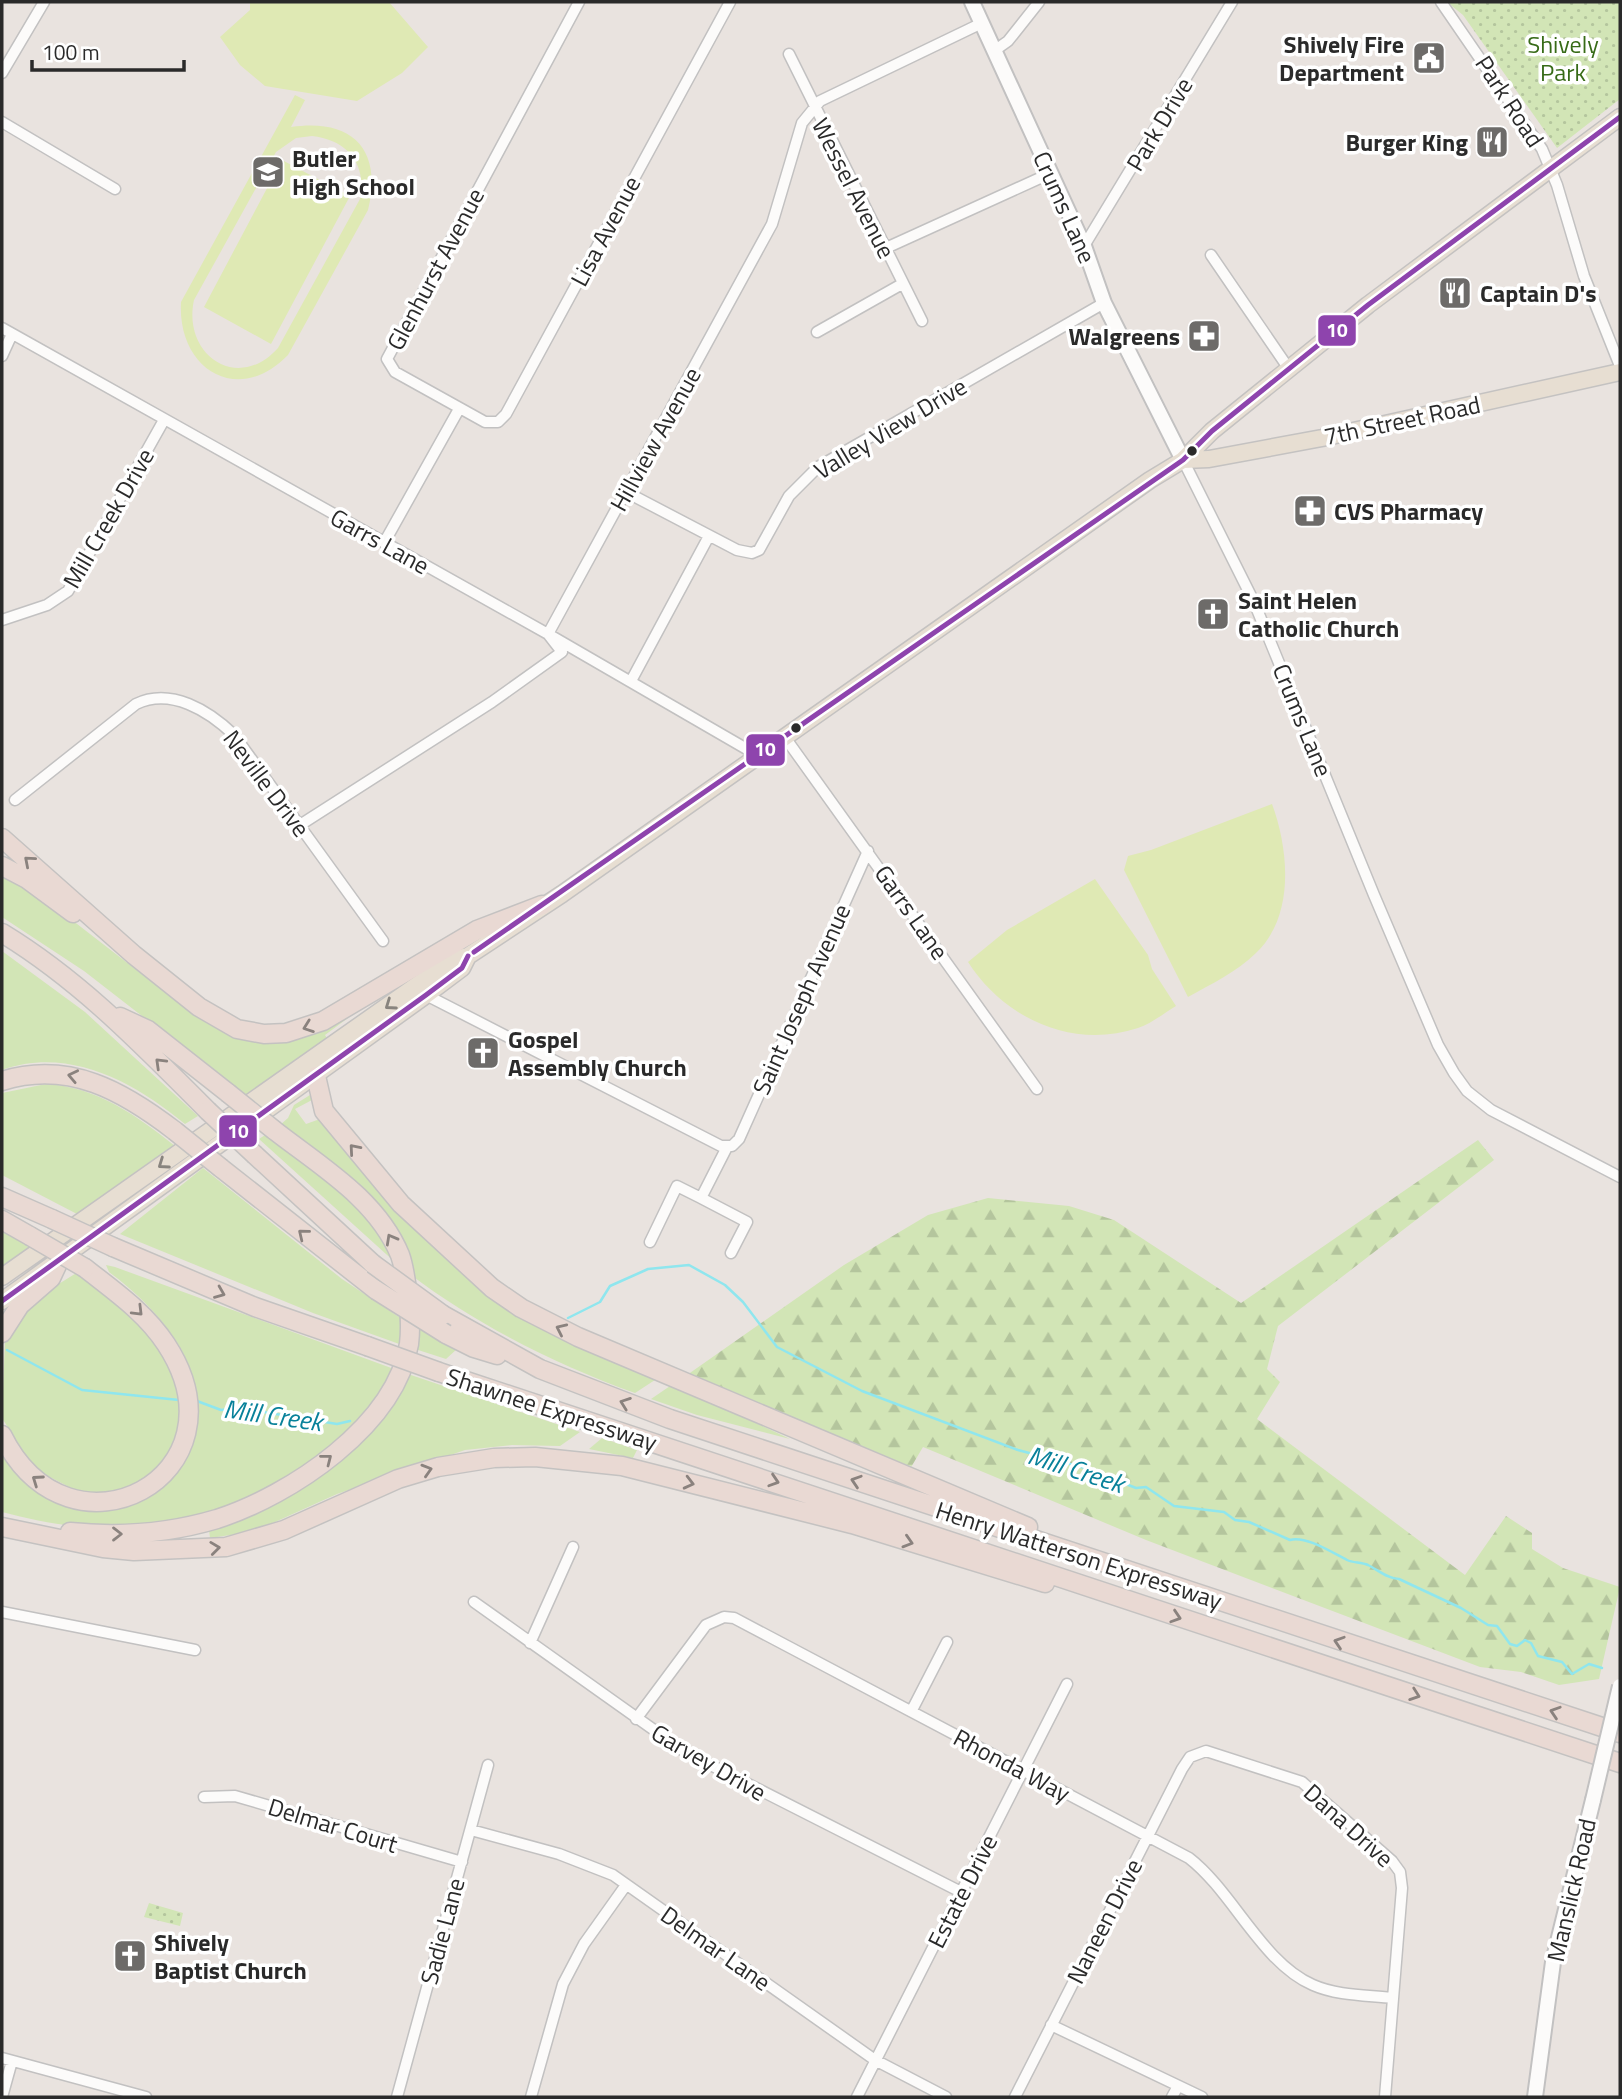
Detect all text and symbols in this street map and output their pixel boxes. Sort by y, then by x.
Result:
place label: Shively Fire Department [1279,26,1404,90]
park label: Shively Park [1527,26,1599,90]
scale bar [32,28,184,72]
text: 100 m [42,36,99,68]
public building icon: Shively Fire Department [1410,39,1448,77]
street label: Park Road [1467,48,1553,154]
street label: Park Drive [1117,70,1201,178]
street label: Wessel Avenue [803,112,905,264]
restaurant icon: Burger King [1473,123,1511,161]
place label: Burger King [1345,124,1468,160]
place label: Butler High School [292,140,415,204]
street label: Crums Lane [1024,145,1106,269]
school or university icon: Butler High School [249,153,287,191]
street label: Lisa Avenue [561,169,649,293]
street label: Glenhurst Avenue [377,181,493,357]
restaurant icon: Captain D's [1436,274,1474,312]
place label: Captain D's [1480,275,1596,311]
line badge: 10 [1317,314,1357,347]
text: 10 [1326,315,1348,344]
pharmacy icon: Walgreens [1185,317,1223,355]
place label: Walgreens [1068,318,1180,354]
street label: Hillview Avenue [600,360,710,518]
street label: Valley View Drive [807,368,973,488]
street label: 7th Street Road [1320,386,1484,454]
street label: Mill Creek Drive [53,441,163,595]
unlabelled marker [1185,444,1199,458]
pharmacy icon: CVS Pharmacy [1291,492,1329,530]
place label: CVS Pharmacy [1334,493,1483,529]
street label: Garrs Lane [324,499,436,583]
place label: Saint Helen Catholic Church [1238,582,1399,646]
church icon: Saint Helen Catholic Church [1194,595,1232,633]
street label: Crums Lane [1264,658,1342,782]
unlabelled marker [789,721,803,735]
street label: Neville Drive [215,722,319,844]
line badge: 10 [745,733,786,767]
text: 10 [754,734,776,763]
one-way arrow [24,857,37,869]
street label: Garrs Lane [866,857,958,967]
street label: Saint Joseph Avenue [743,898,859,1100]
one-way arrow [385,997,398,1009]
one-way arrow [302,1018,314,1032]
place label: Gospel Assembly Church [508,1021,687,1085]
church icon: Gospel Assembly Church [464,1034,502,1072]
one-way arrow [155,1058,168,1071]
one-way arrow [67,1070,79,1085]
line badge: 10 [218,1114,258,1148]
text: 10 [227,1116,249,1145]
one-way arrow [350,1145,362,1158]
one-way arrow [158,1156,171,1168]
one-way arrow [298,1230,311,1242]
one-way arrow [386,1234,399,1246]
one-way arrow [214,1284,226,1298]
one-way arrow [129,1303,142,1316]
one-way arrow [556,1323,568,1337]
street label: Shawnee Expressway [442,1358,662,1460]
water label: Mill Creek [221,1389,328,1442]
one-way arrow [619,1397,631,1411]
water label: Mill Creek [1023,1435,1132,1504]
one-way arrow [320,1454,332,1467]
one-way arrow [421,1464,433,1479]
one-way arrow [767,1473,779,1487]
one-way arrow [682,1475,694,1489]
one-way arrow [851,1475,863,1489]
one-way arrow [32,1476,45,1488]
street label: Henry Watterson Expressway [931,1492,1227,1618]
one-way arrow [113,1526,123,1542]
one-way arrow [901,1534,914,1548]
one-way arrow [209,1541,220,1556]
one-way arrow [1169,1609,1181,1623]
one-way arrow [1333,1636,1346,1650]
one-way arrow [1409,1686,1421,1701]
one-way arrow [1550,1706,1562,1720]
street label: Garvey Drive [645,1714,773,1810]
street label: Rhonda Way [947,1719,1077,1811]
street label: Dana Drive [1296,1775,1402,1875]
street label: Delmar Court [264,1788,403,1862]
street label: Manslick Road [1537,1815,1605,1965]
street label: Estate Drive [918,1828,1006,1954]
street label: Naneen Drive [1057,1852,1151,1990]
street label: Sadie Lane [411,1874,473,1988]
street label: Delmar Lane [654,1897,778,1999]
place label: Shively Baptist Church [154,1924,307,1988]
church icon: Shively Baptist Church [111,1937,149,1975]

